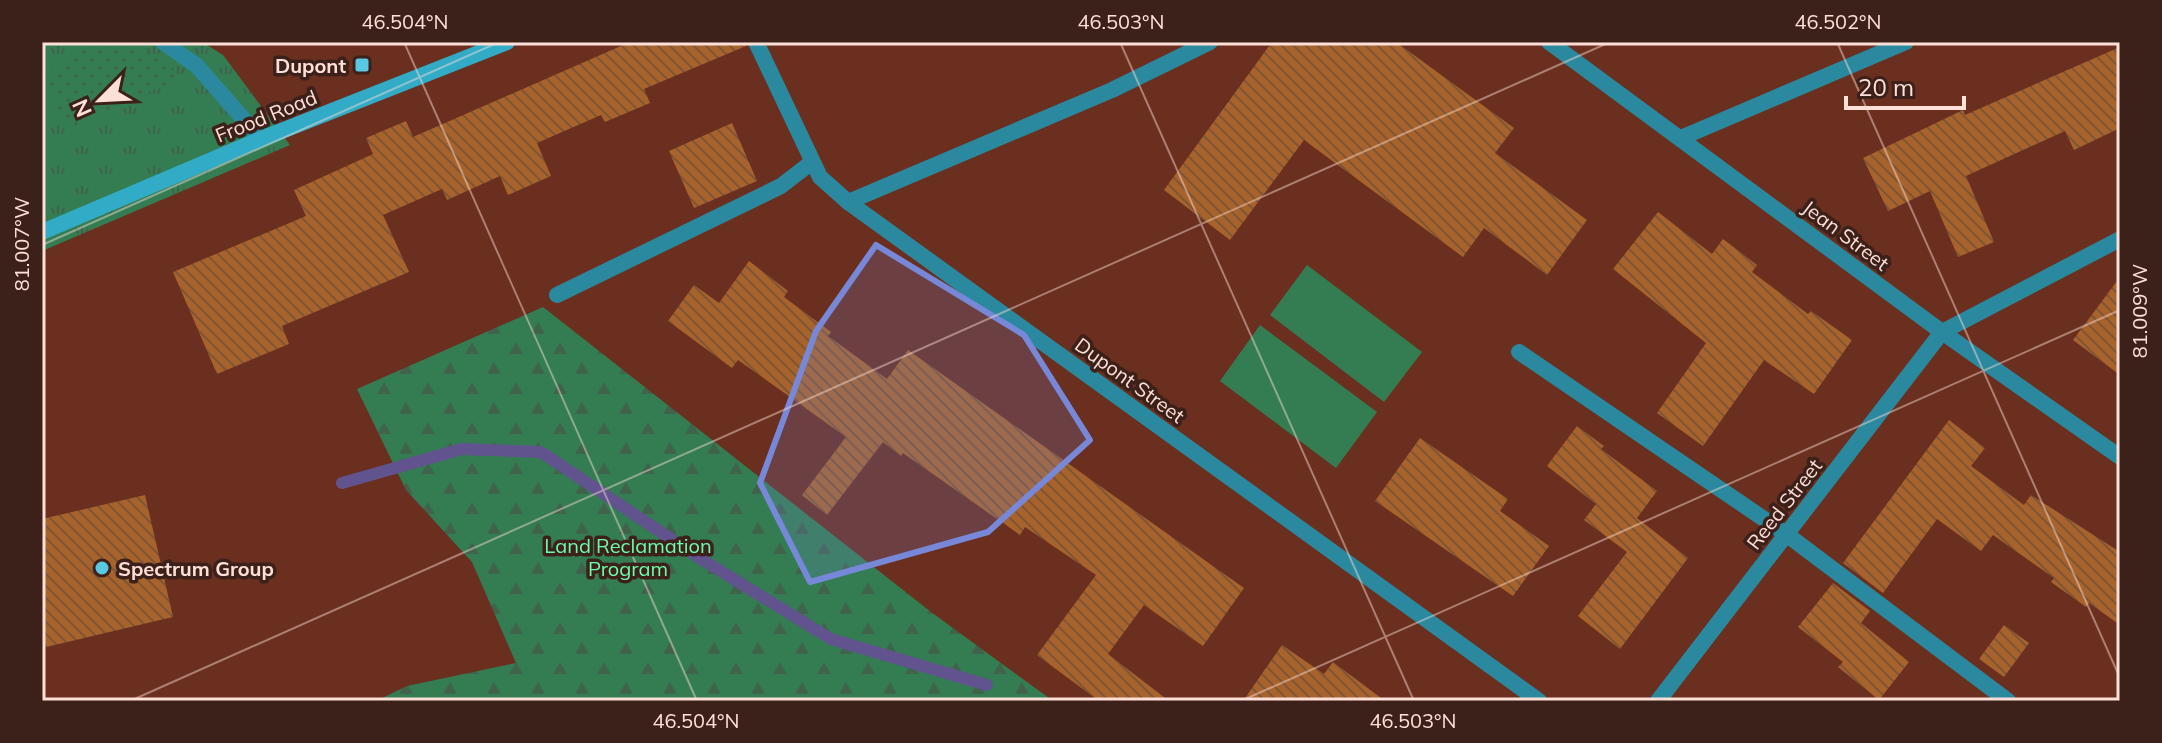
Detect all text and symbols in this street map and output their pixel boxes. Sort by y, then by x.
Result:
text: 46.504°N [362,9,448,34]
text: 46.503°N [1078,9,1164,34]
text: 46.502°N [1795,9,1881,34]
place label: Dupont [275,53,346,78]
marker: Dupont [353,56,371,74]
north arrow [60,60,140,140]
scale bar [1846,60,1964,110]
text: 20 m [1858,72,1914,102]
street label: Frood Road [212,84,320,148]
text: N [66,95,98,121]
street label: Jean Street [1798,194,1894,276]
text: 81.007°W [9,197,34,291]
text: 81.009°W [2127,264,2152,358]
street label: Dupont Street [1070,332,1190,428]
street label: Reed Street [1741,454,1827,554]
park label: Land Reclamation Program [544,533,712,581]
place label: Spectrum Group [118,556,274,581]
marker: Spectrum Group [93,559,111,577]
text: 46.504°N [653,708,739,733]
text: 46.503°N [1370,708,1456,733]

